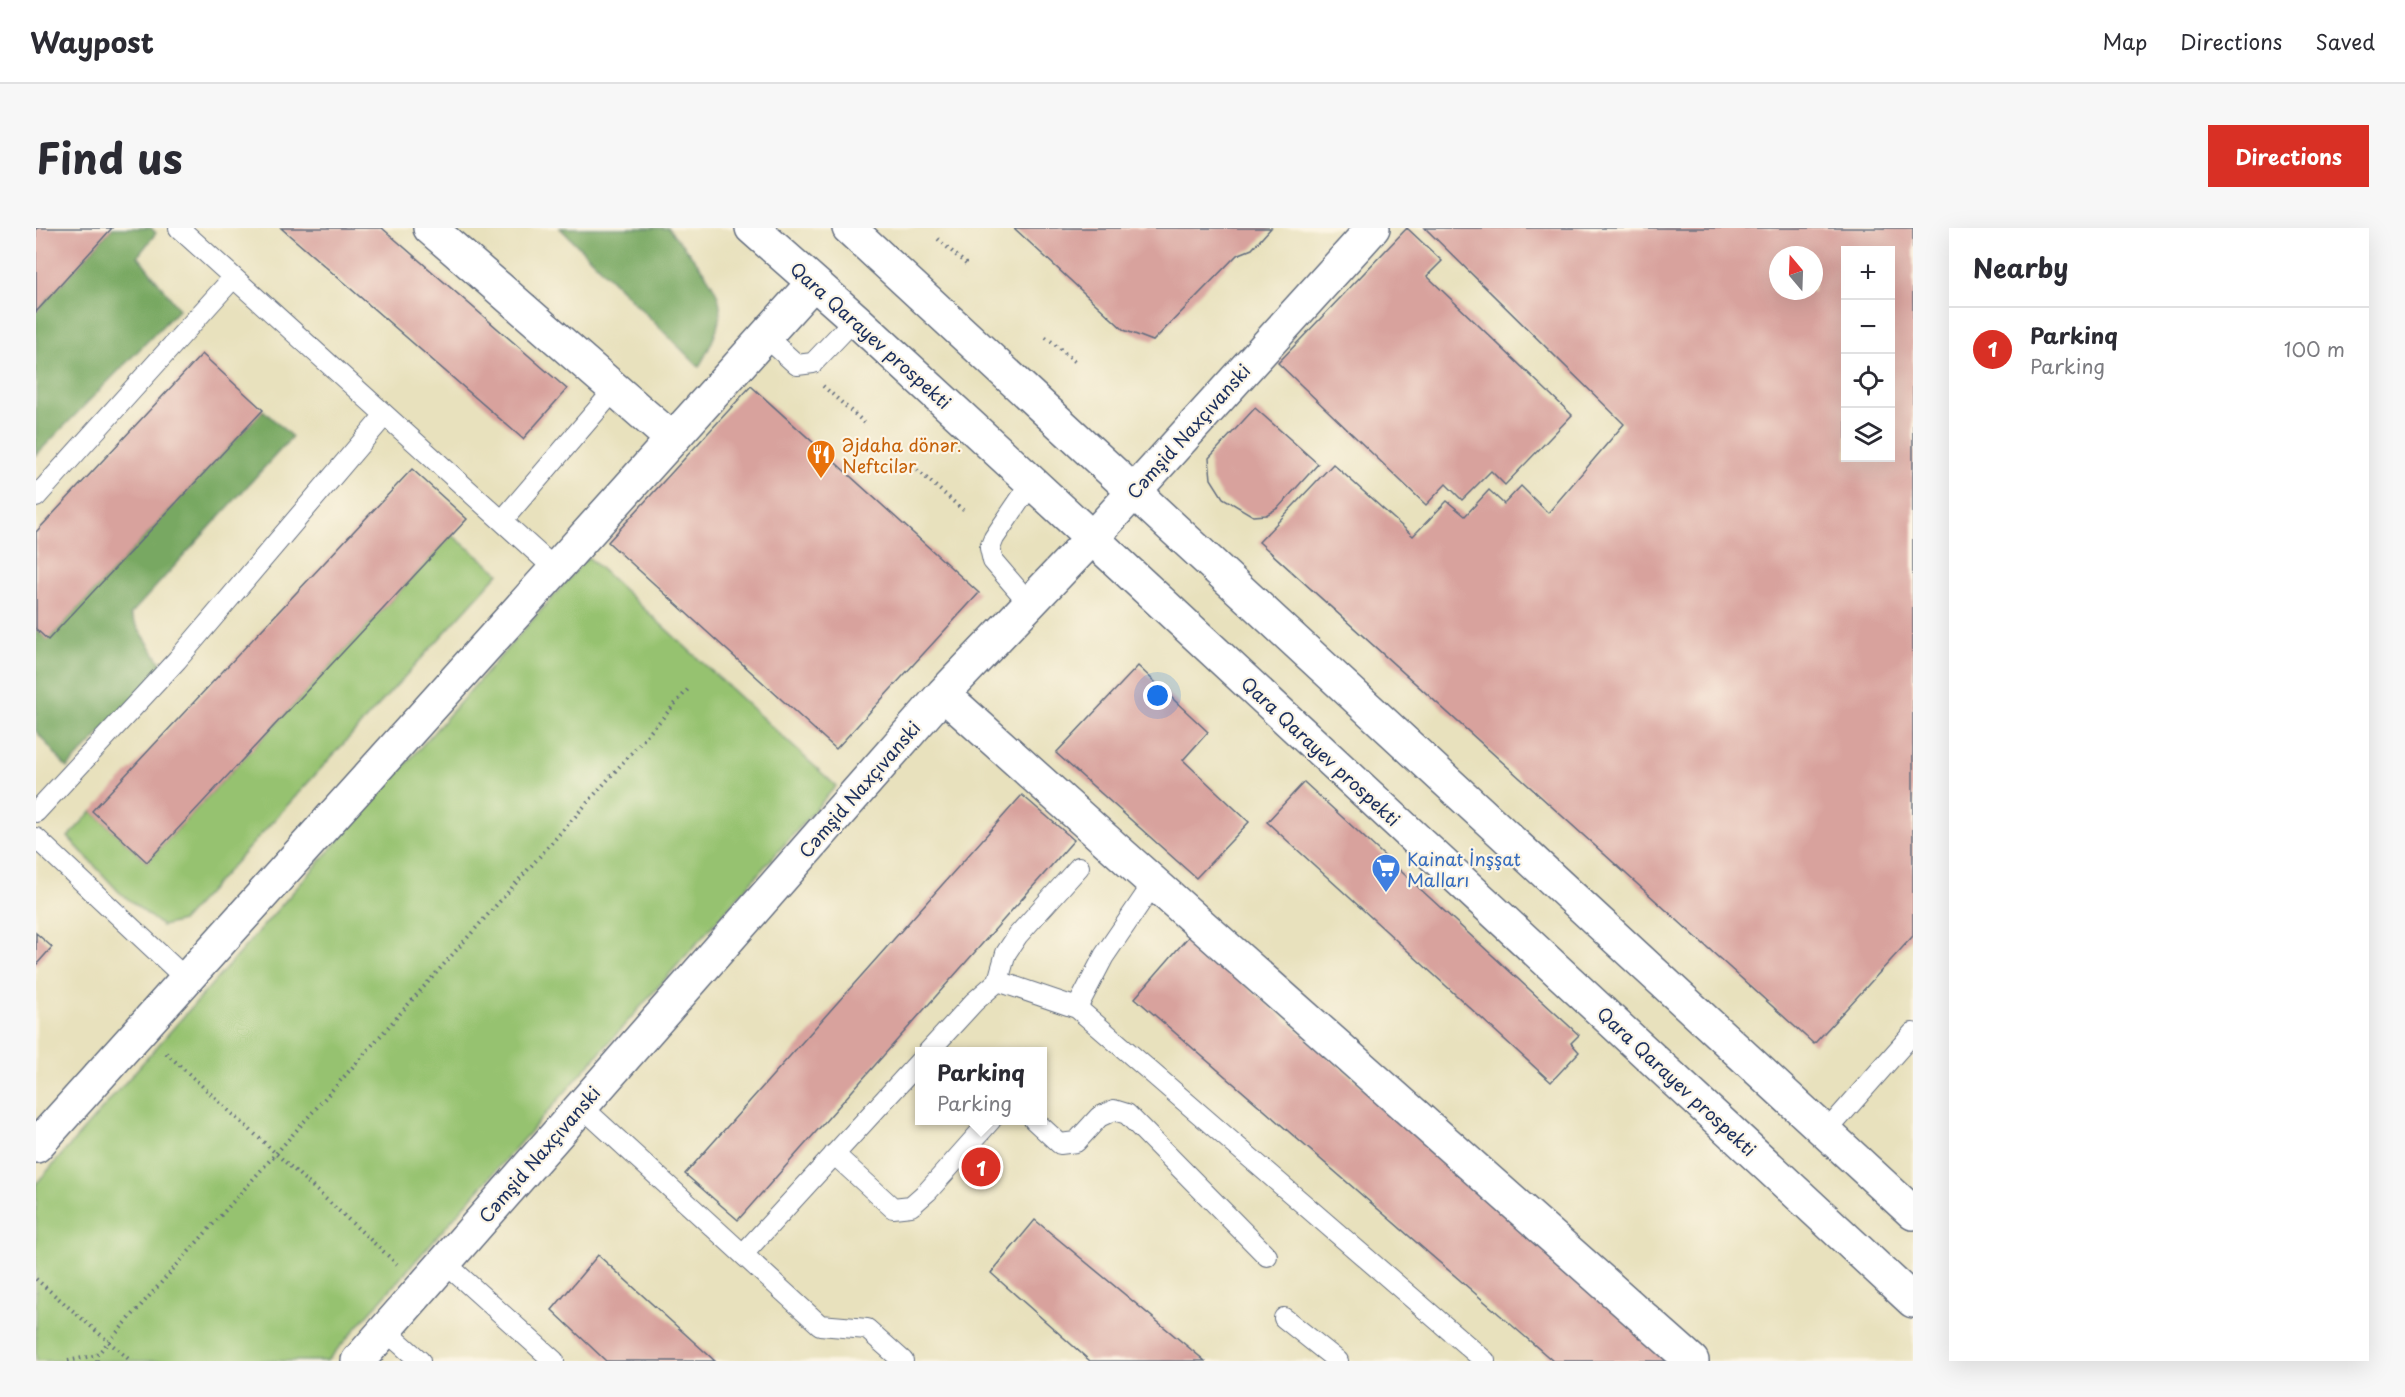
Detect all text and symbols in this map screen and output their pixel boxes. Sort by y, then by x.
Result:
text: Waypost [30,20,154,63]
text: Map [2102,25,2147,57]
text: Directions [2180,25,2282,57]
text: Saved [2315,25,2375,57]
text: Find us [36,125,183,188]
button: Directions [2208,125,2369,187]
north arrow [1769,246,1823,300]
map controls [1841,246,1895,462]
button: + [1841,246,1895,300]
text: Nearby [1973,248,2068,287]
street label: Qara Qarayev prospekti [784,255,958,415]
button: − [1841,300,1895,354]
text: Parkinq [2030,318,2118,351]
text: 1 [1988,334,1997,364]
text: 100 m [2284,334,2345,364]
text: Parking [2030,351,2105,381]
button: locate [1841,354,1895,408]
street label: Cəmşid Naxçıvanski [1120,357,1256,505]
button: layers [1841,408,1895,462]
place label: Əjdaha dönər. Neftcilər [842,431,962,479]
restaurant icon: Əjdaha dönər. Neftcilər [805,438,837,480]
street label: Qara Qarayev prospekti [1235,670,1407,832]
your location [1143,681,1172,710]
street label: Cəmşid Naxçıvanski [792,715,926,863]
place label: Kainat İnşşat Malları [1407,845,1521,893]
supermarket icon: Kainat İnşşat Malları [1370,852,1402,894]
street label: Qara Qarayev prospekti [1591,1000,1763,1162]
popup [915,1047,1047,1125]
text: Parkinq [937,1055,1025,1088]
street label: Cəmşid Naxçıvanski [472,1080,606,1228]
text: Parking [937,1088,1012,1118]
pin: 1 [962,1144,1000,1190]

